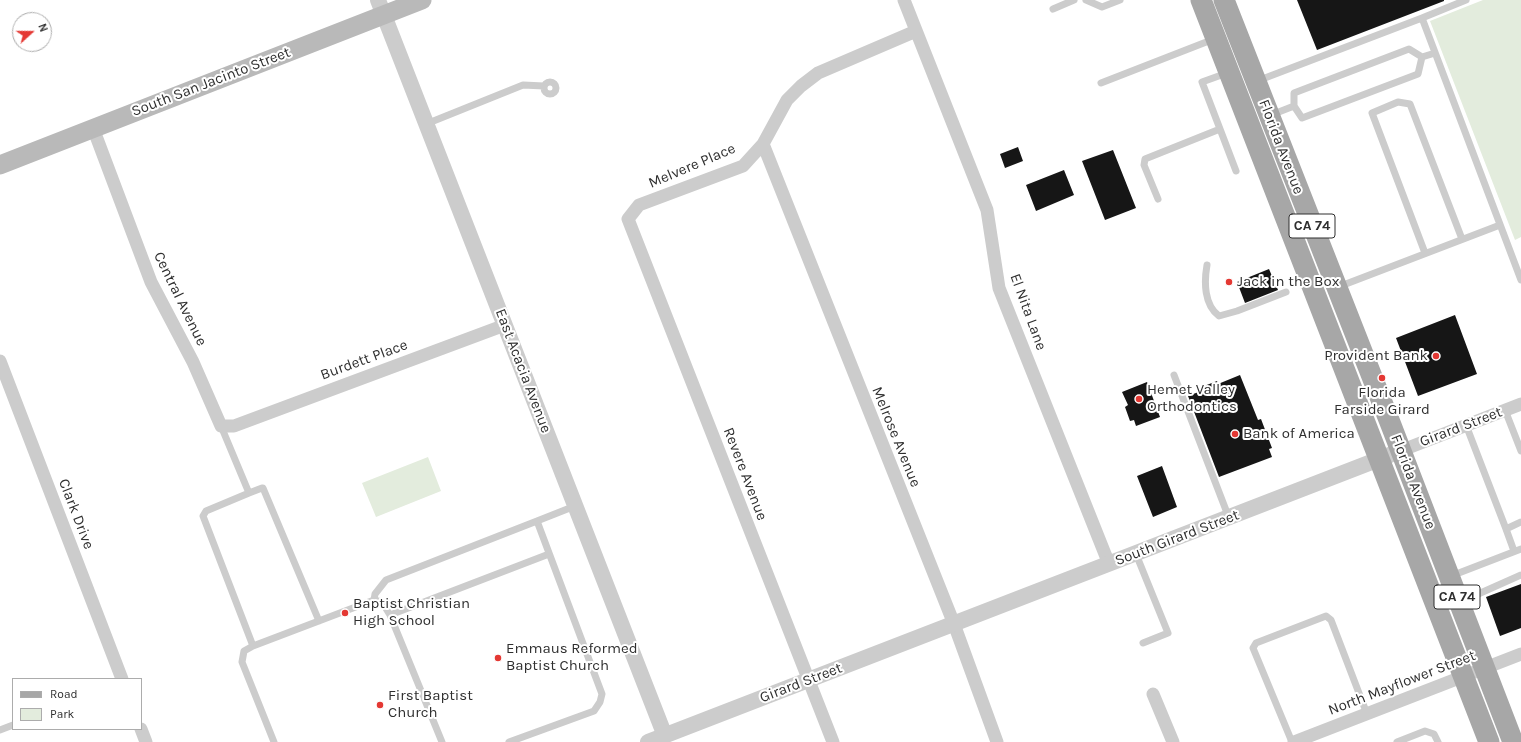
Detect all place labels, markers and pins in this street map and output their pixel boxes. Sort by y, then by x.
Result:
place label: Jack in the Box [1237,273,1339,291]
marker: Jack in the Box [1224,277,1234,287]
place label: Provident Bank [1324,347,1428,365]
marker: Provident Bank [1431,351,1441,361]
marker: Florida Farside Girard [1377,373,1387,383]
place label: Hemet Valley Orthodontics [1147,381,1237,416]
place label: Florida Farside Girard [1334,384,1430,419]
marker: Hemet Valley Orthodontics [1134,394,1144,404]
place label: Bank of America [1243,425,1355,443]
marker: Bank of America [1230,429,1240,439]
place label: Baptist Christian High School [353,595,470,630]
marker: Baptist Christian High School [340,608,350,618]
place label: Emmaus Reformed Baptist Church [506,640,638,675]
marker: Emmaus Reformed Baptist Church [493,653,503,663]
place label: First Baptist Church [388,687,473,722]
marker: First Baptist Church [375,700,385,710]

